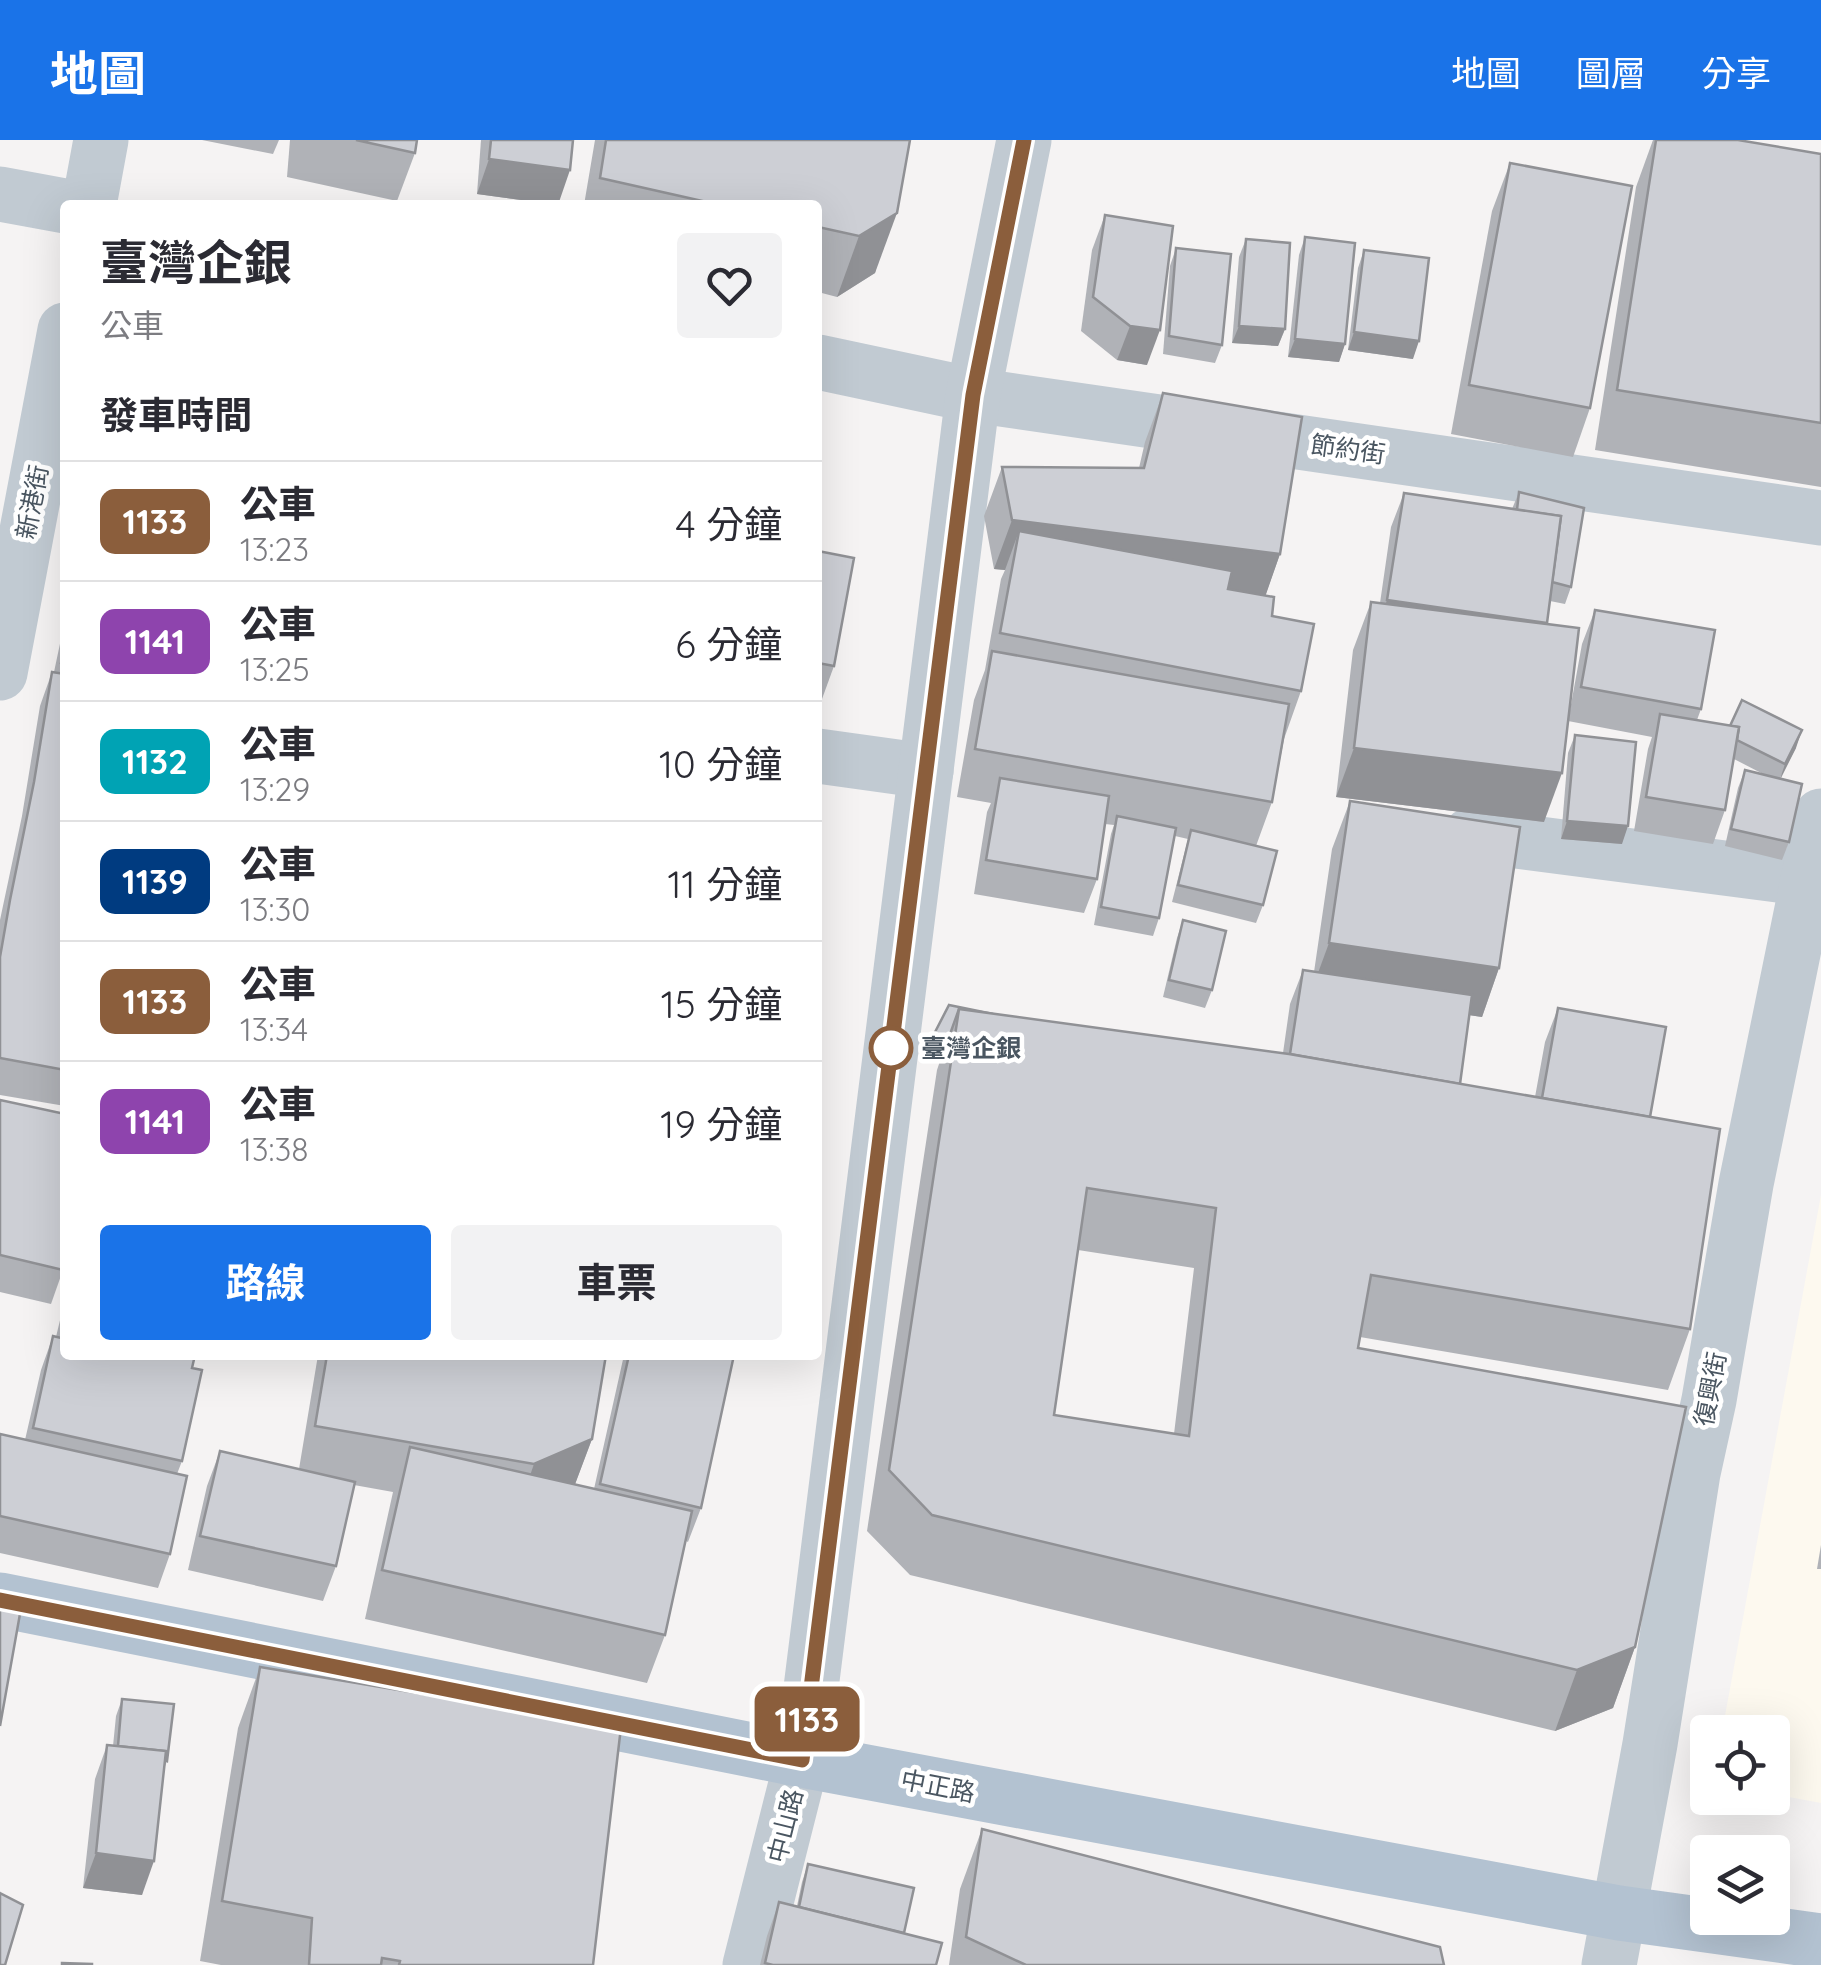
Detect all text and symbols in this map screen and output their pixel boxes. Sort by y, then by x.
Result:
text: 地圖 [50,43,146,103]
text: 地圖 [1451,51,1521,95]
text: 圖層 [1576,51,1646,95]
text: 分享 [1701,51,1771,95]
text: 臺灣企銀 [100,232,292,292]
button: heart [677,233,782,338]
text: 公車 [100,305,164,345]
text: 發車時間 [100,391,252,439]
street label: 節約街 [1309,428,1387,469]
street label: 新港街 [9,462,54,542]
text: 公車 [240,480,316,528]
text: 1133 [123,499,187,543]
text: 4 分鐘 [676,500,782,548]
text: 13:23 [240,529,309,569]
text: 公車 [240,600,316,648]
text: 1141 [125,619,185,663]
text: 6 分鐘 [675,620,782,668]
text: 13:25 [240,649,310,689]
text: 公車 [240,720,316,768]
text: 1132 [122,739,188,783]
text: 10 分鐘 [659,740,782,788]
text: 13:29 [240,769,310,809]
text: 公車 [240,840,316,888]
text: 1139 [122,859,188,903]
text: 11 分鐘 [668,860,782,908]
text: 13:30 [240,889,310,929]
text: 公車 [240,960,316,1008]
text: 1133 [123,979,187,1023]
text: 15 分鐘 [661,980,782,1028]
text: 13:34 [240,1009,308,1049]
marker: 臺灣企銀 [870,1027,912,1069]
place label: 臺灣企銀 [921,1032,1021,1063]
text: 公車 [240,1080,316,1128]
text: 1141 [125,1099,185,1143]
text: 19 分鐘 [660,1100,782,1148]
text: 13:38 [240,1129,309,1169]
button: 路線 [100,1225,431,1340]
button: 車票 [451,1225,782,1340]
street label: 復興街 [1687,1349,1732,1429]
line badge: 1133 [737,1686,877,1752]
text: 1133 [775,1697,839,1741]
map controls [1690,1715,1790,1935]
button: locate [1690,1715,1790,1815]
street label: 中正路 [898,1763,978,1808]
street label: 中山路 [760,1786,809,1866]
button: layers [1690,1835,1790,1935]

